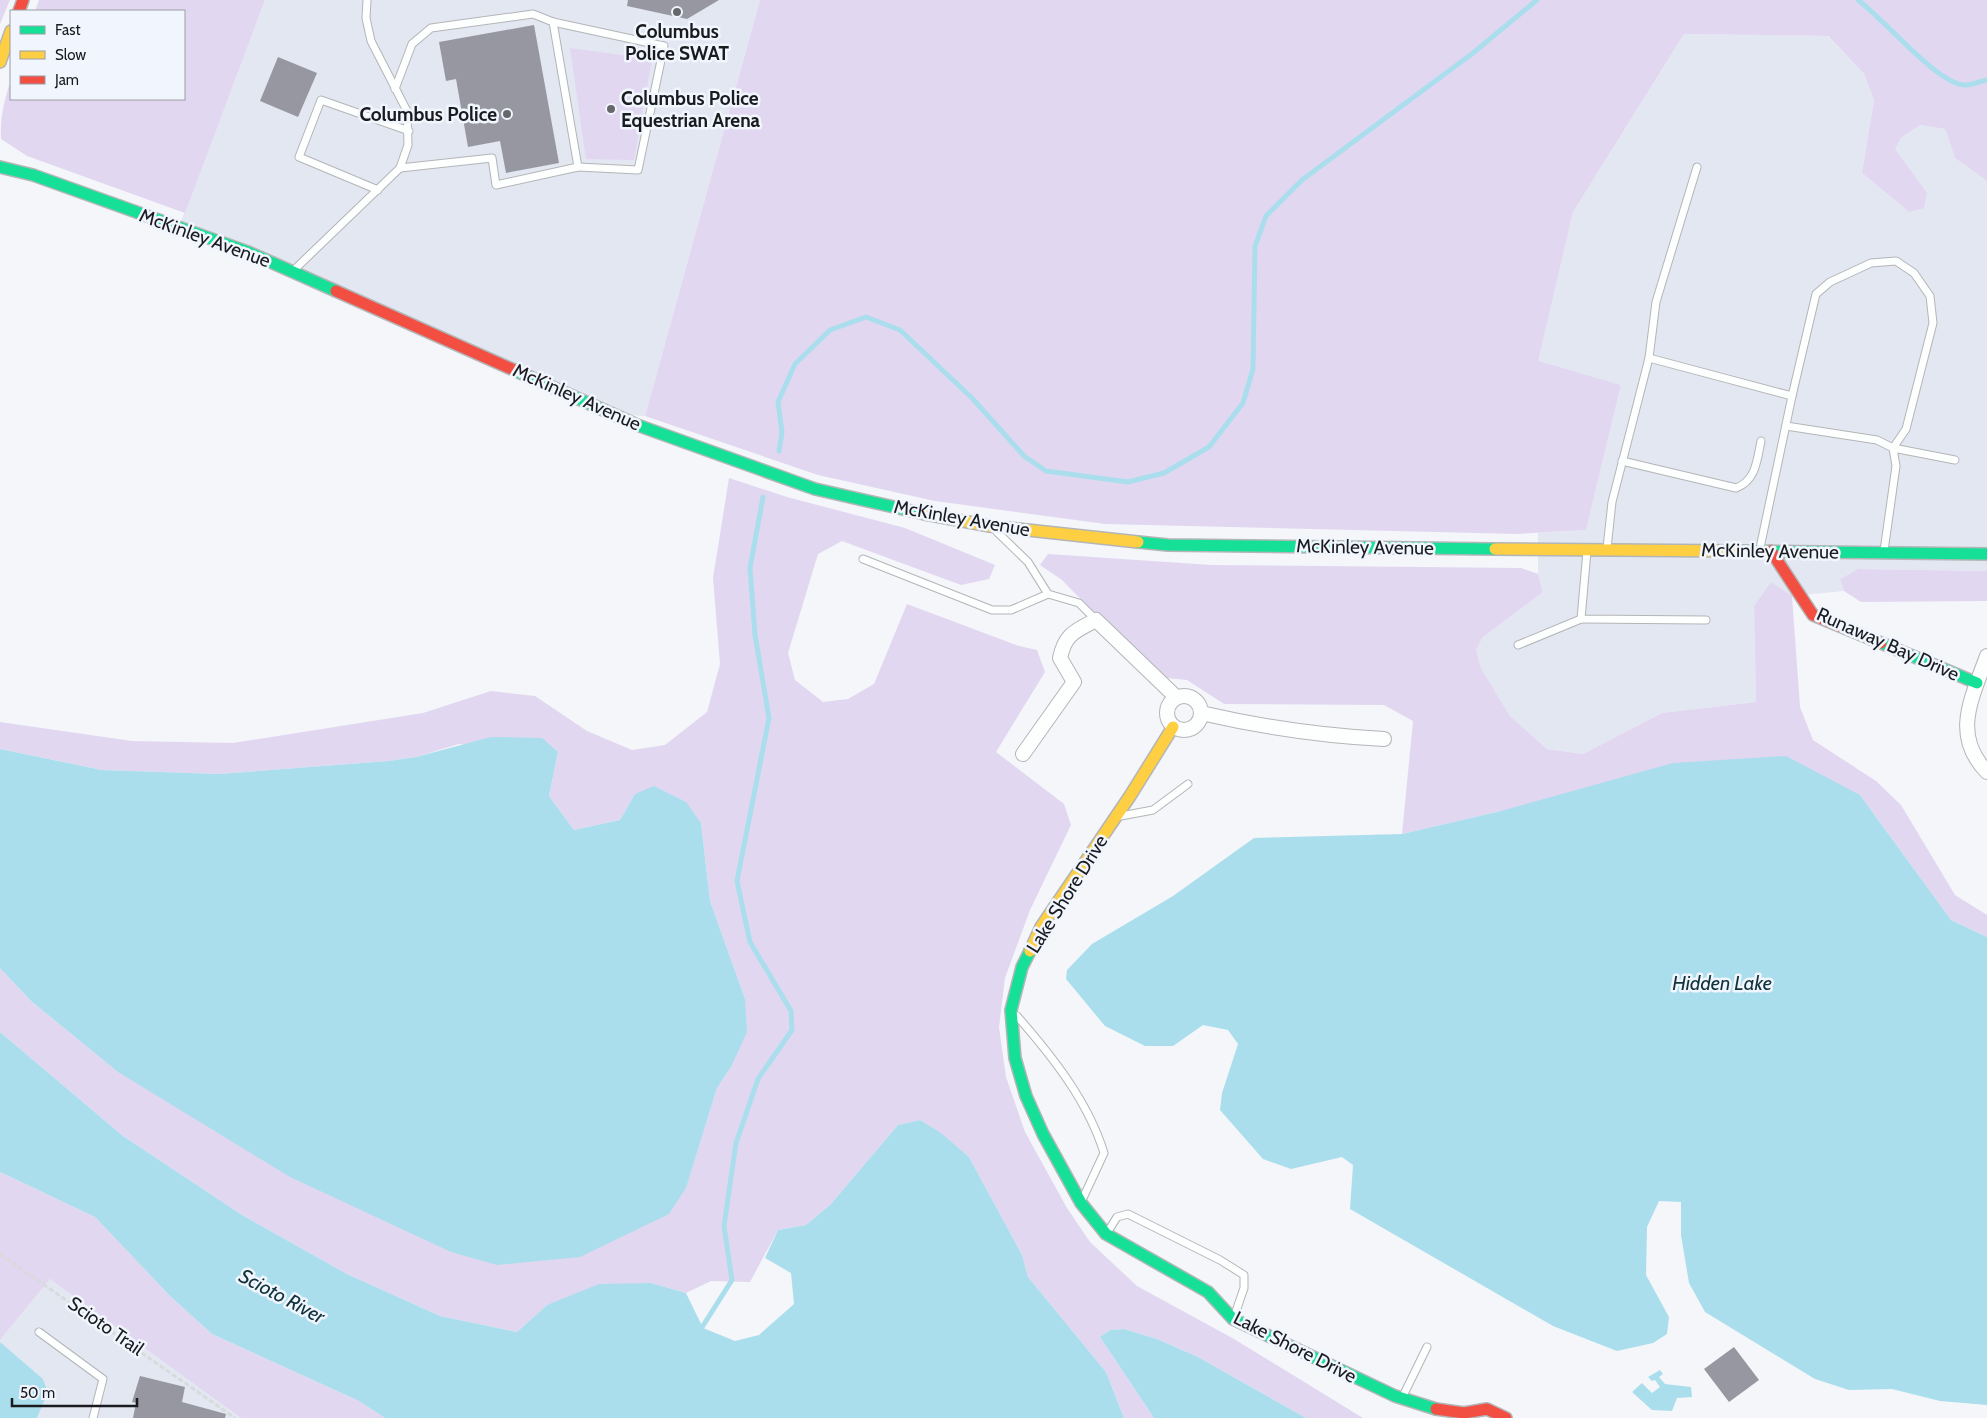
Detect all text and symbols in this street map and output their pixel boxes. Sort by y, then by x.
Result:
marker: Columbus Police SWAT [671,6,683,18]
legend [10,10,185,100]
place label: Columbus Police SWAT [625,20,730,65]
text: Fast [55,21,80,39]
text: Slow [55,46,86,64]
text: Jam [54,71,79,89]
place label: Columbus Police Equestrian Arena [621,87,761,132]
place label: Columbus Police [359,103,497,126]
marker: Columbus Police Equestrian Arena [605,103,617,115]
marker: Columbus Police [501,108,513,120]
street label: McKinley Avenue [136,204,274,272]
street label: McKinley Avenue [509,358,645,436]
street label: McKinley Avenue [892,495,1032,541]
street label: McKinley Avenue [1296,534,1434,560]
street label: McKinley Avenue [1701,538,1839,564]
street label: Runaway Bay Drive [1813,602,1963,686]
street label: Lake Shore Drive [1022,830,1113,957]
water label: Hidden Lake [1672,971,1772,995]
water label: Scioto River [235,1263,330,1329]
street label: Scioto Trail [64,1292,149,1361]
street label: Lake Shore Drive [1230,1306,1361,1388]
scale bar [12,1376,138,1408]
text: 50 m [20,1384,55,1402]

